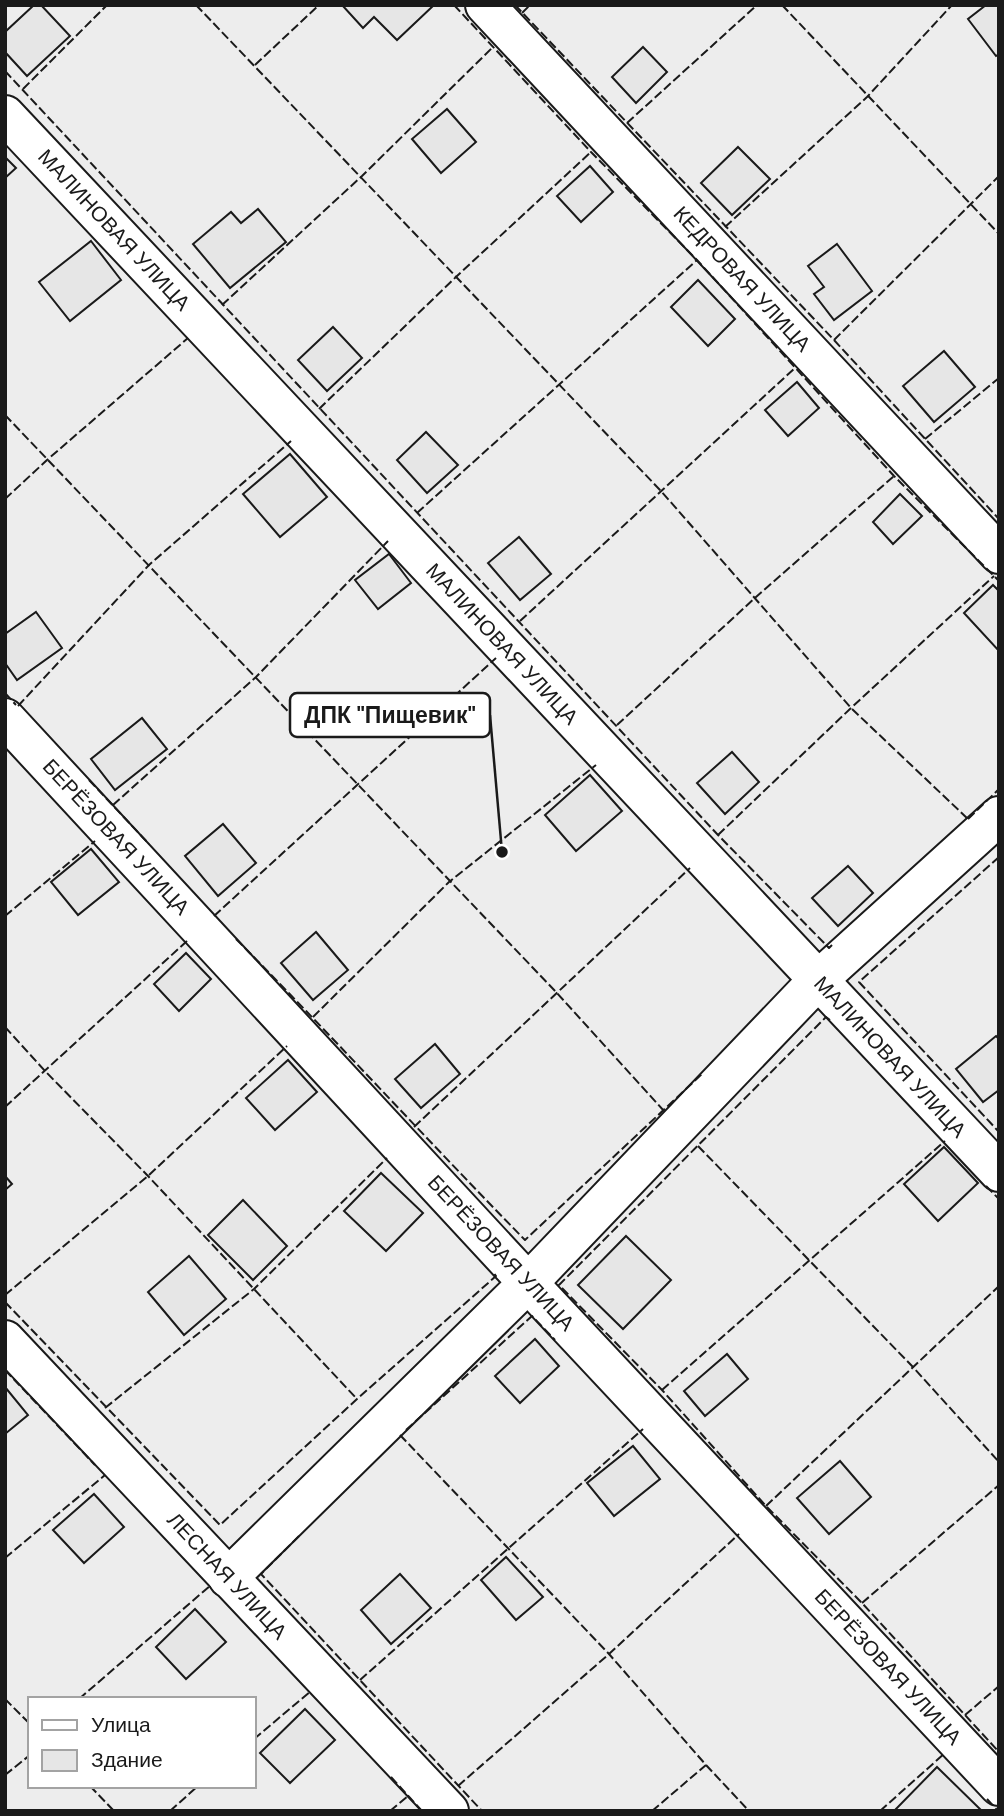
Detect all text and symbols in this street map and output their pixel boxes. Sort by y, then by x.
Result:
street label: МАЛИНОВАЯ УЛИЦА [32,143,196,317]
street label: КЕДРОВАЯ УЛИЦА [667,200,817,358]
street label: МАЛИНОВАЯ УЛИЦА [420,557,584,731]
callout: ДПК "Пищевик" [290,693,490,737]
text: ДПК "Пищевик" [304,700,476,730]
street label: БЕРЁЗОВАЯ УЛИЦА [36,753,196,921]
street label: МАЛИНОВАЯ УЛИЦА [808,970,972,1144]
street label: БЕРЁЗОВАЯ УЛИЦА [421,1169,581,1337]
street label: ЛЕСНАЯ УЛИЦА [161,1507,293,1645]
street label: БЕРЁЗОВАЯ УЛИЦА [808,1583,968,1751]
legend [28,1697,256,1788]
text: Улица [91,1711,151,1739]
text: Здание [91,1746,163,1774]

